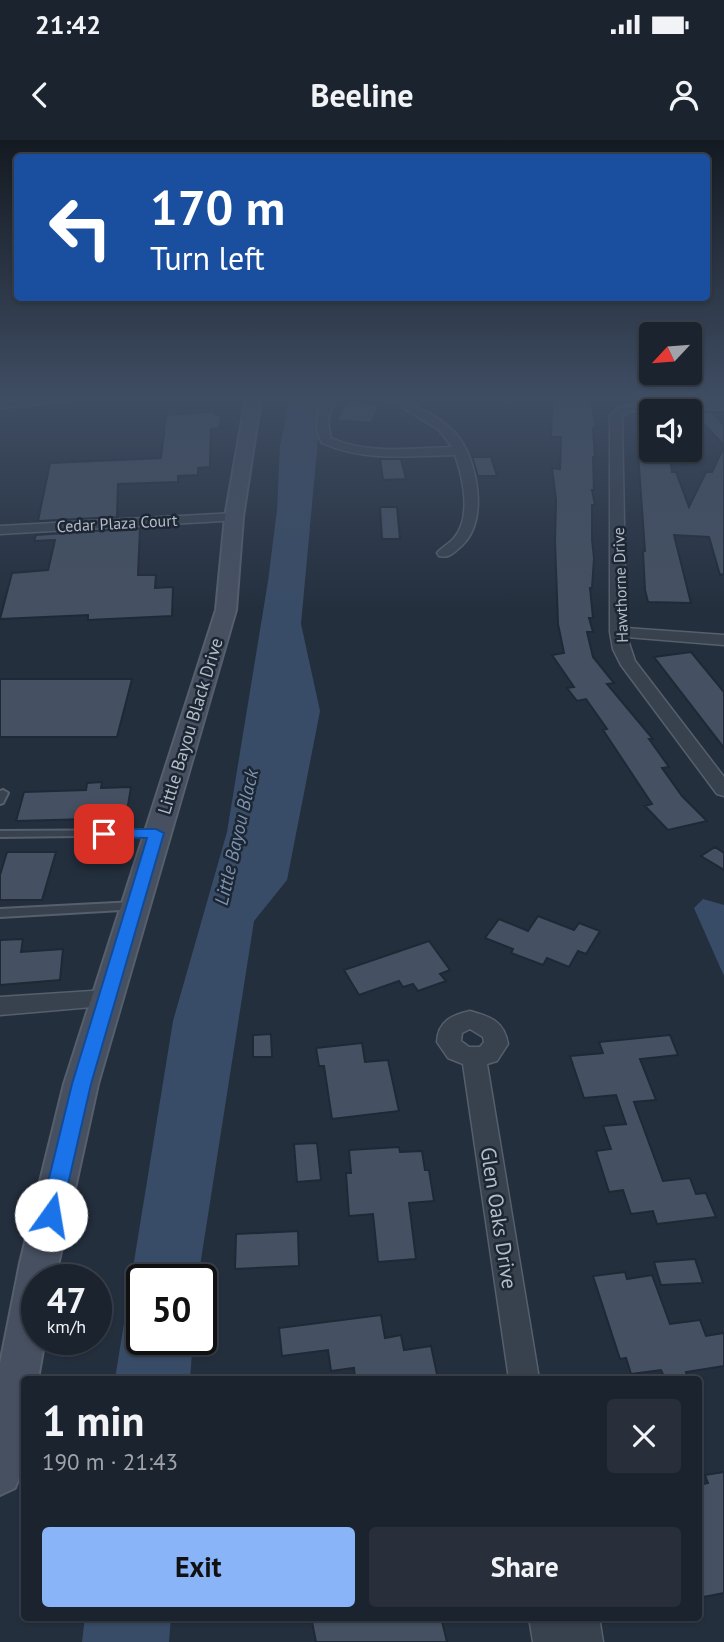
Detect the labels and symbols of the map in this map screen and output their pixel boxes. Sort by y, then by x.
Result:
north arrow [639,322,702,385]
street label: Cedar Plaza Court [56,510,179,536]
street label: Hawthorne Drive [608,527,632,643]
street label: Little Bayou Black Drive [152,635,228,817]
water label: Little Bayou Black [209,765,264,907]
pin [74,804,134,864]
street label: Glen Oaks Drive [474,1145,524,1291]
position arrow [14,1178,88,1252]
speed limit sign: 50 [126,1264,217,1355]

